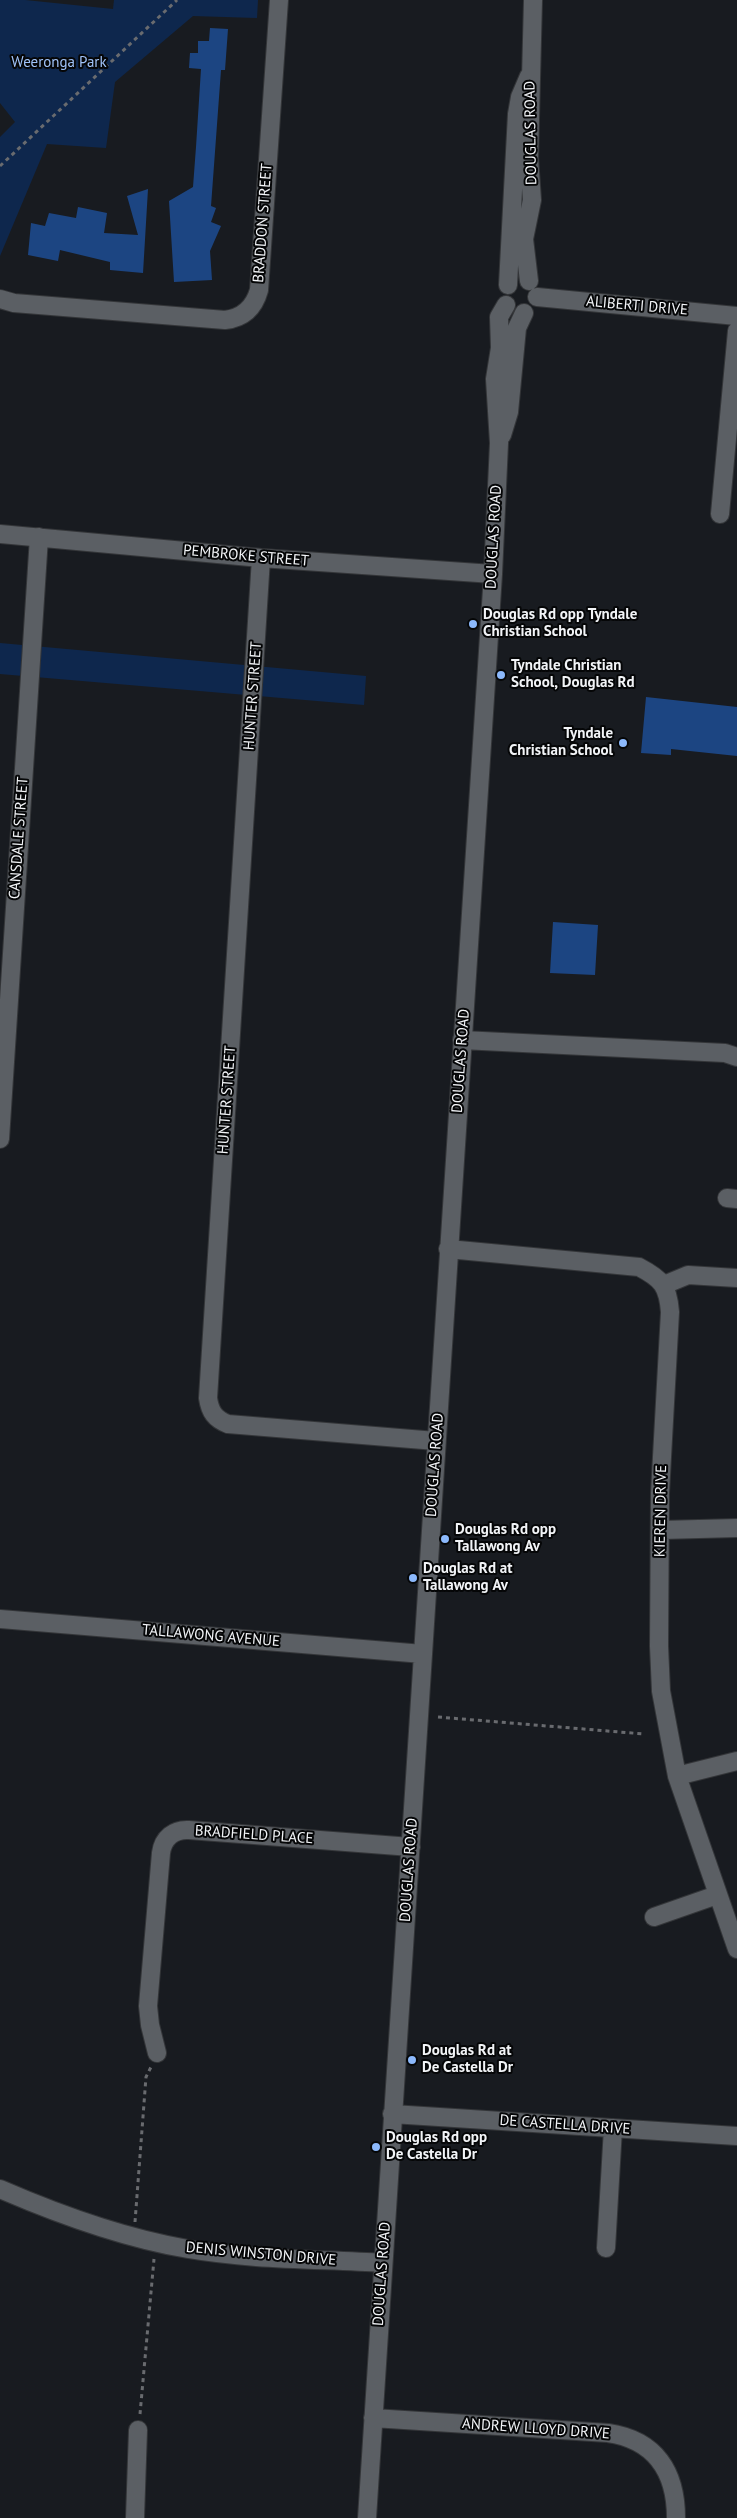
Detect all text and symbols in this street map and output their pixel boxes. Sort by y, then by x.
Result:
park label: Weeronga Park [11,54,107,72]
street label: DOUGLAS ROAD [521,81,541,185]
street label: BRADDON STREET [250,163,276,283]
street label: ALIBERTI DRIVE [585,293,689,319]
street label: DOUGLAS ROAD [482,484,506,590]
street label: PEMBROKE STREET [182,542,310,570]
place label: Douglas Rd opp Tyndale Christian School [483,606,637,641]
marker: Douglas Rd opp Tyndale Christian School [467,618,479,630]
street label: HUNTER STREET [240,641,266,751]
place label: Tyndale Christian School, Douglas Rd [511,657,635,692]
marker: Tyndale Christian School, Douglas Rd [495,669,507,681]
place label: Tyndale Christian School [509,725,613,760]
marker: Tyndale Christian School [617,737,629,749]
street label: CANSDALE STREET [6,776,32,900]
street label: DOUGLAS ROAD [448,1008,474,1114]
street label: HUNTER STREET [214,1045,240,1155]
street label: DOUGLAS ROAD [422,1412,448,1518]
street label: KIEREN DRIVE [651,1465,671,1557]
place label: Douglas Rd opp Tallawong Av [455,1521,556,1556]
marker: Douglas Rd opp Tallawong Av [439,1533,451,1545]
place label: Douglas Rd at Tallawong Av [423,1560,512,1595]
marker: Douglas Rd at Tallawong Av [407,1572,419,1584]
street label: TALLAWONG AVENUE [141,1621,281,1651]
street label: DOUGLAS ROAD [396,1817,422,1923]
street label: BRADFIELD PLACE [194,1822,314,1848]
place label: Douglas Rd at De Castella Dr [422,2042,513,2077]
marker: Douglas Rd at De Castella Dr [406,2054,418,2066]
street label: DE CASTELLA DRIVE [499,2111,631,2139]
place label: Douglas Rd opp De Castella Dr [386,2129,487,2164]
marker: Douglas Rd opp De Castella Dr [370,2141,382,2153]
street label: DOUGLAS ROAD [369,2221,395,2327]
street label: DENIS WINSTON DRIVE [185,2238,337,2270]
street label: ANDREW LLOYD DRIVE [462,2415,610,2443]

